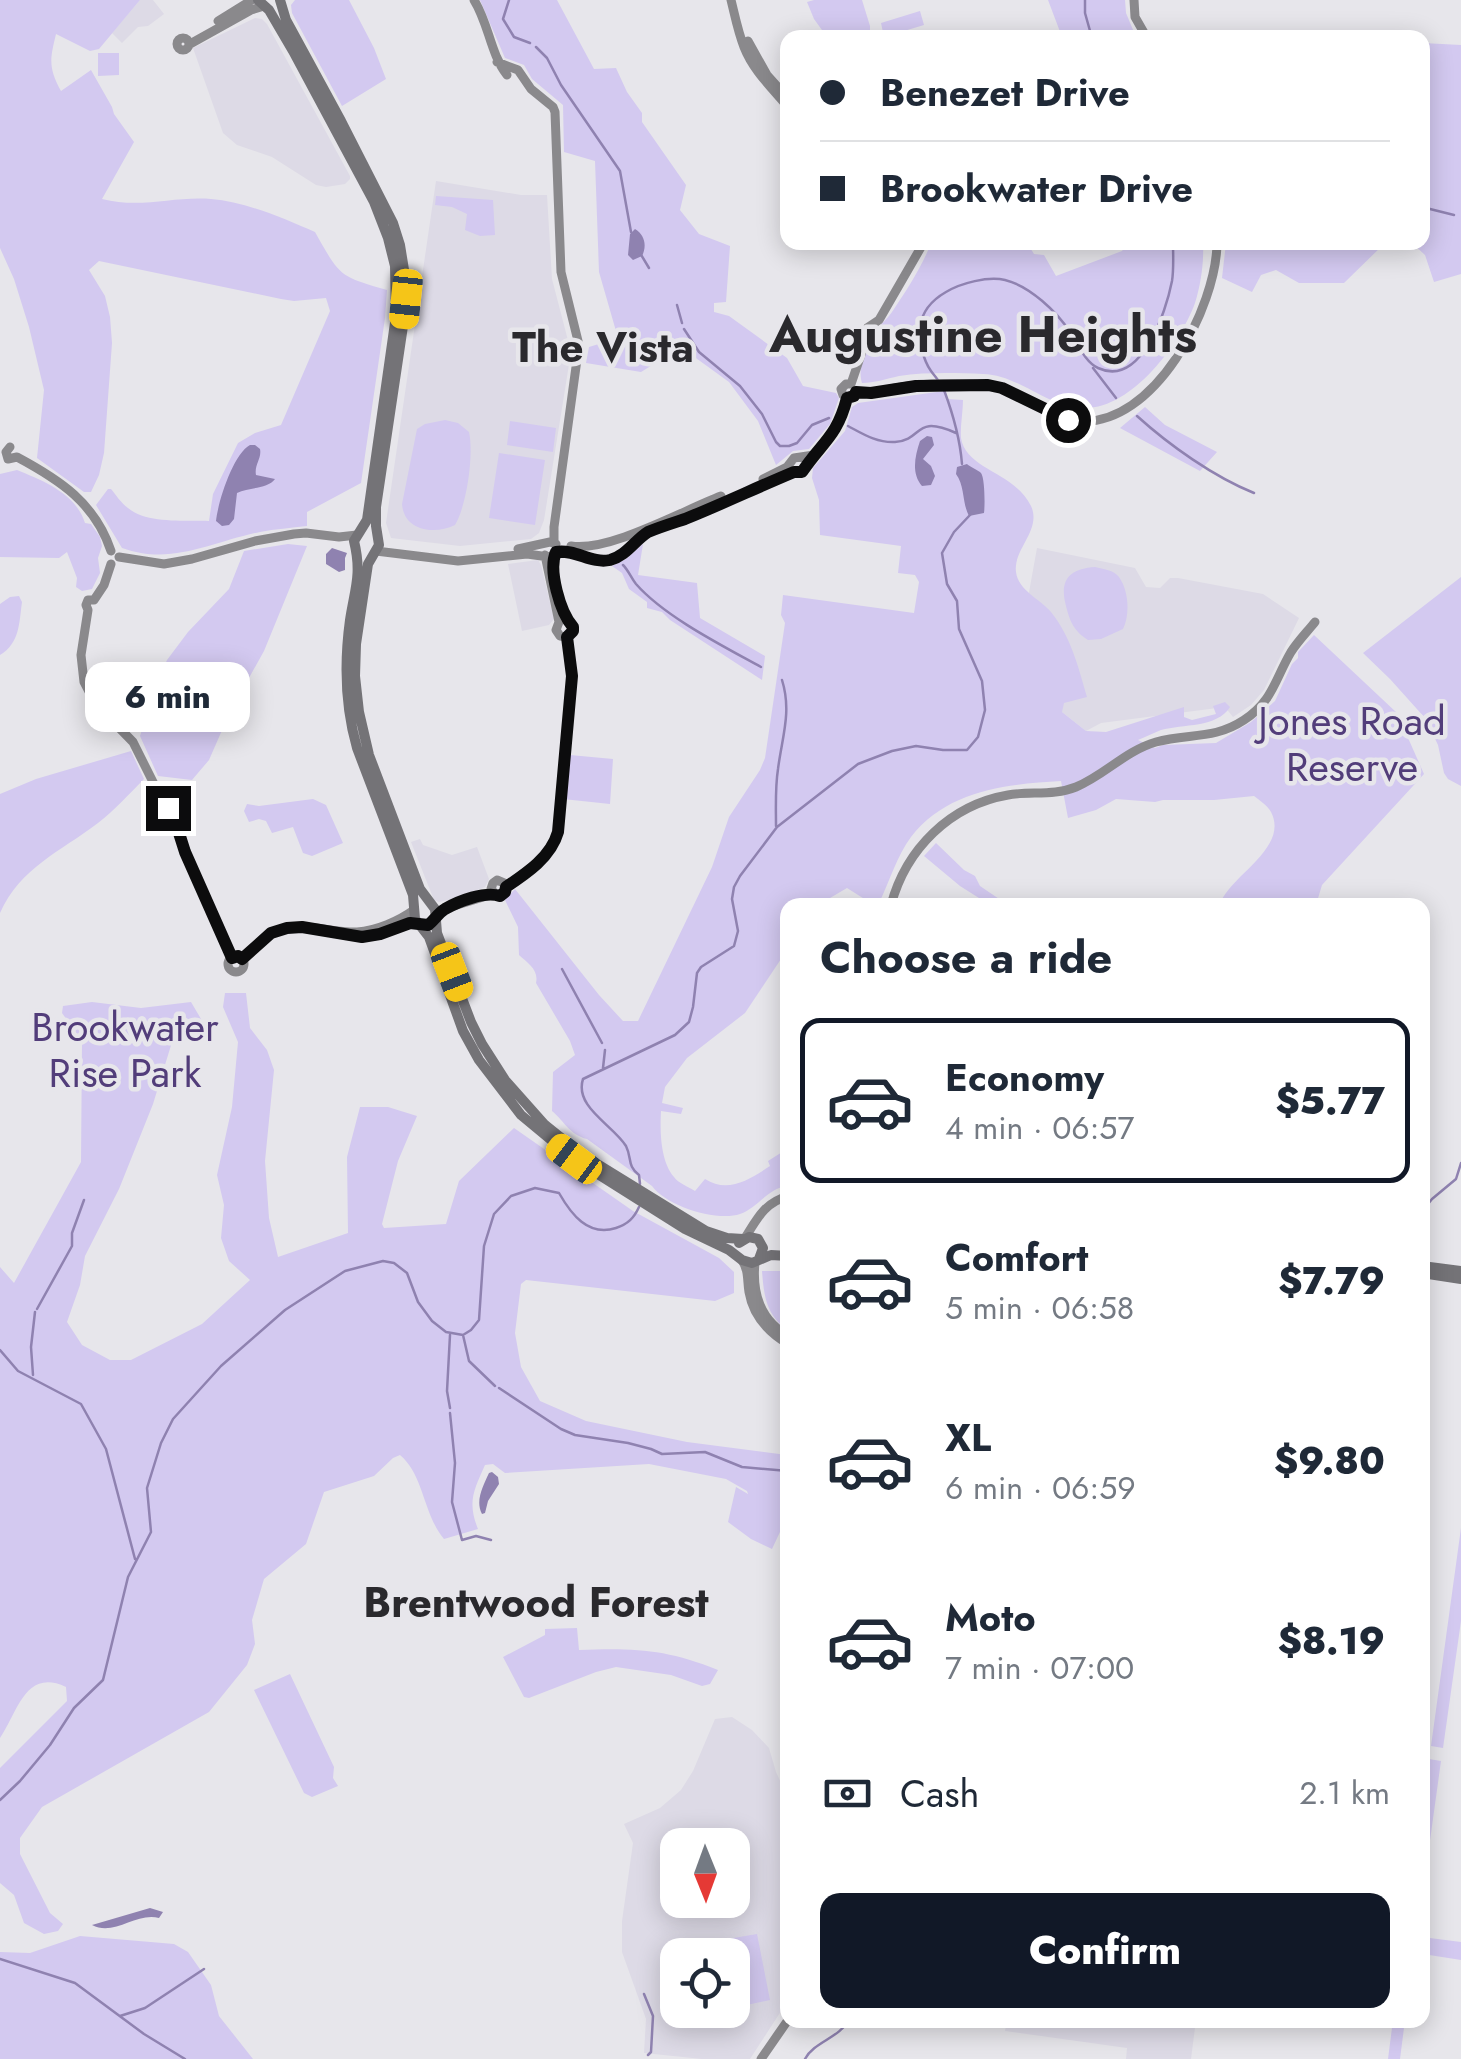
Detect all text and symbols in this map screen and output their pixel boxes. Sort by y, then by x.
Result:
text: Benezet Drive [880,65,1130,120]
text: Brookwater Drive [880,161,1193,216]
car [388,268,424,330]
district label: Augustine Heights [768,298,1197,371]
district label: The Vista [512,317,694,378]
route start [1046,398,1091,443]
callout: 6 min [86,663,250,733]
text: 6 min [124,674,211,720]
park label: Jones Road Reserve [1253,692,1446,796]
route end [146,786,191,831]
text: Choose a ride [820,925,1112,990]
car [427,939,477,1005]
park label: Brookwater Rise Park [31,998,219,1102]
text: Economy [945,1050,1104,1105]
icon: car [825,1056,915,1146]
text: $5.77 [1275,1073,1385,1128]
text: 4 min · 06:57 [945,1105,1134,1151]
car [541,1129,607,1189]
text: Comfort [945,1230,1088,1285]
icon: car [825,1236,915,1326]
text: $7.79 [1278,1253,1385,1308]
text: 5 min · 06:58 [945,1285,1134,1331]
text: XL [945,1410,991,1465]
icon: car [825,1416,915,1506]
text: $9.80 [1274,1433,1385,1488]
text: 6 min · 06:59 [945,1465,1136,1511]
district label: Brentwood Forest [363,1572,709,1633]
text: Moto [945,1590,1036,1645]
icon: car [825,1596,915,1686]
text: $8.19 [1278,1613,1385,1668]
text: 7 min · 07:00 [945,1645,1134,1691]
icon: cash [820,1766,875,1821]
text: Cash [900,1766,980,1821]
text: 2.1 km [1299,1770,1390,1816]
north arrow [660,1828,750,1918]
map controls [660,1828,750,2028]
button: Confirm [820,1893,1390,2008]
button: locate [660,1938,750,2028]

